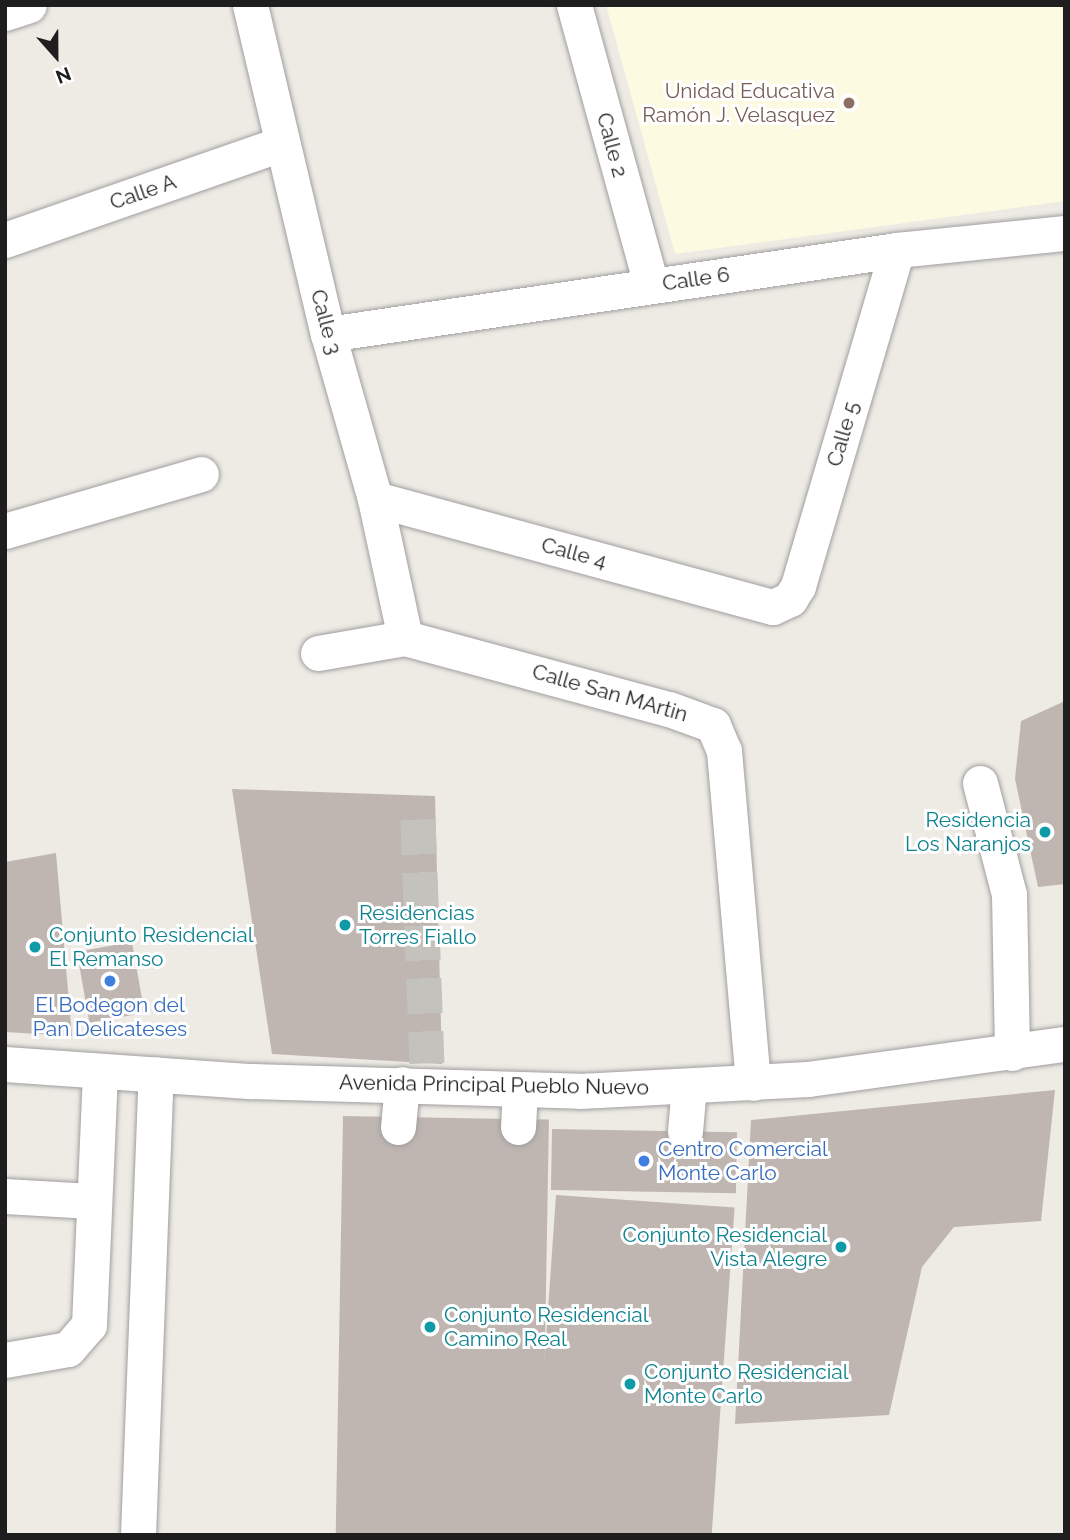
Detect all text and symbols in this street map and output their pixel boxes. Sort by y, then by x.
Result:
north arrow [21,21,91,91]
text: N [53,63,74,88]
place label: Unidad Educativa Ramón J. Velasquez [641,78,835,128]
marker: Unidad Educativa Ramón J. Velasquez [841,95,857,111]
street label: Calle 2 [591,110,633,180]
street label: Calle A [106,169,180,215]
street label: Calle 6 [661,262,731,296]
street label: Calle 3 [305,287,347,357]
street label: Calle 5 [822,399,864,469]
street label: Calle 4 [539,532,609,574]
street label: Calle San MArtin [529,659,691,727]
place label: Residencia Los Naranjos [905,807,1031,857]
marker: Residencia Los Naranjos [1037,824,1053,840]
place label: Residencias Torres Fiallo [359,900,476,950]
marker: Residencias Torres Fiallo [337,917,353,933]
place label: Conjunto Residencial El Remanso [49,922,253,972]
marker: Conjunto Residencial El Remanso [27,939,43,955]
marker: El Bodegon del Pan Delicateses [102,973,118,989]
place label: El Bodegon del Pan Delicateses [33,992,187,1042]
street label: Avenida Principal Pueblo Nuevo [339,1070,649,1100]
place label: Centro Comercial Monte Carlo [658,1136,828,1186]
marker: Centro Comercial Monte Carlo [636,1153,652,1169]
place label: Conjunto Residencial Vista Alegre [623,1222,827,1272]
marker: Conjunto Residencial Vista Alegre [833,1239,849,1255]
place label: Conjunto Residencial Camino Real [444,1302,648,1352]
marker: Conjunto Residencial Camino Real [422,1319,438,1335]
place label: Conjunto Residencial Monte Carlo [644,1359,848,1409]
marker: Conjunto Residencial Monte Carlo [622,1376,638,1392]

